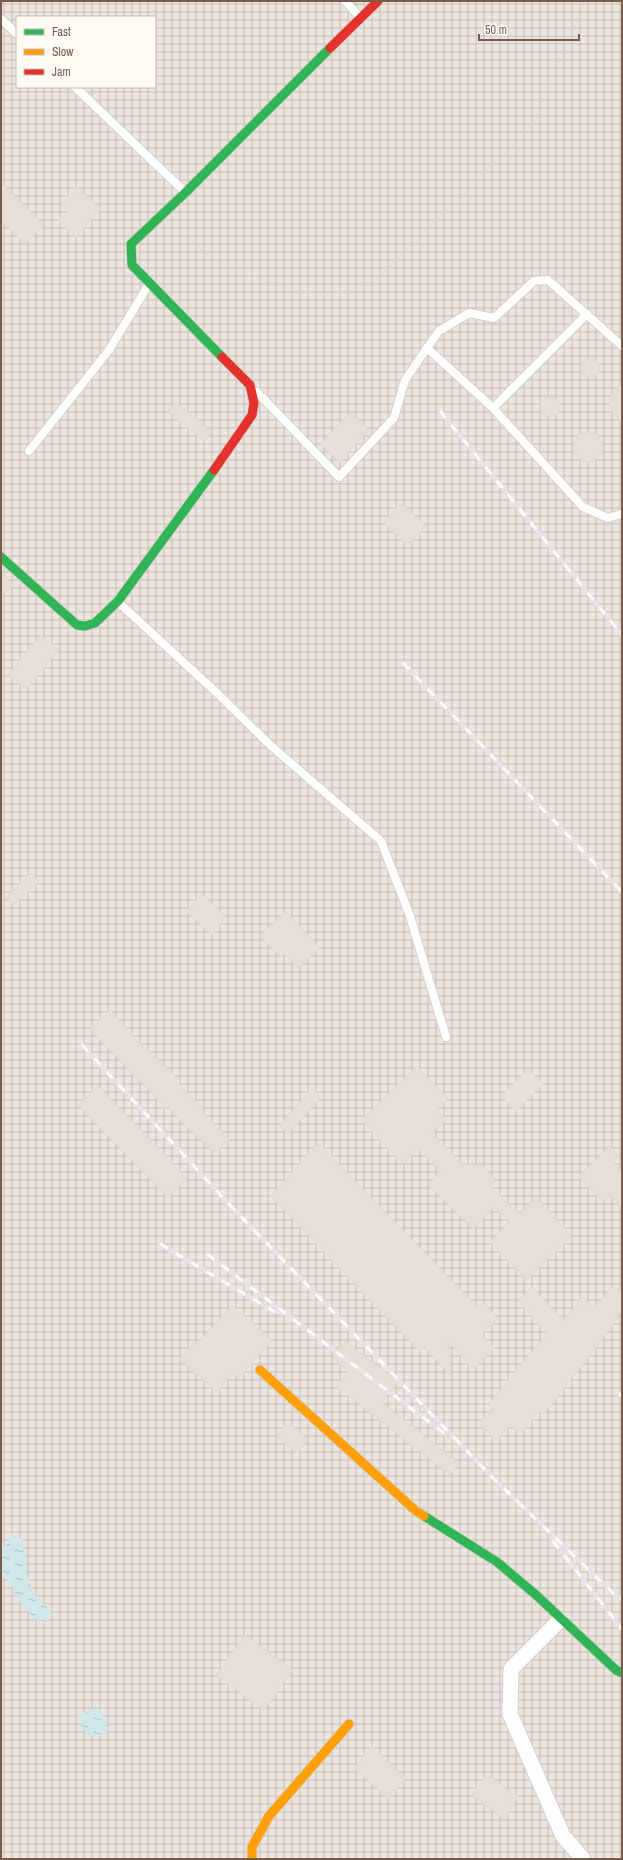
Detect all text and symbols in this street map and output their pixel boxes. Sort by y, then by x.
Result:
legend [16,16,156,88]
scale bar [479,16,579,42]
text: 50 m [485,22,507,38]
text: Fast [52,24,71,40]
text: Slow [52,44,74,60]
text: Jam [52,64,71,80]

